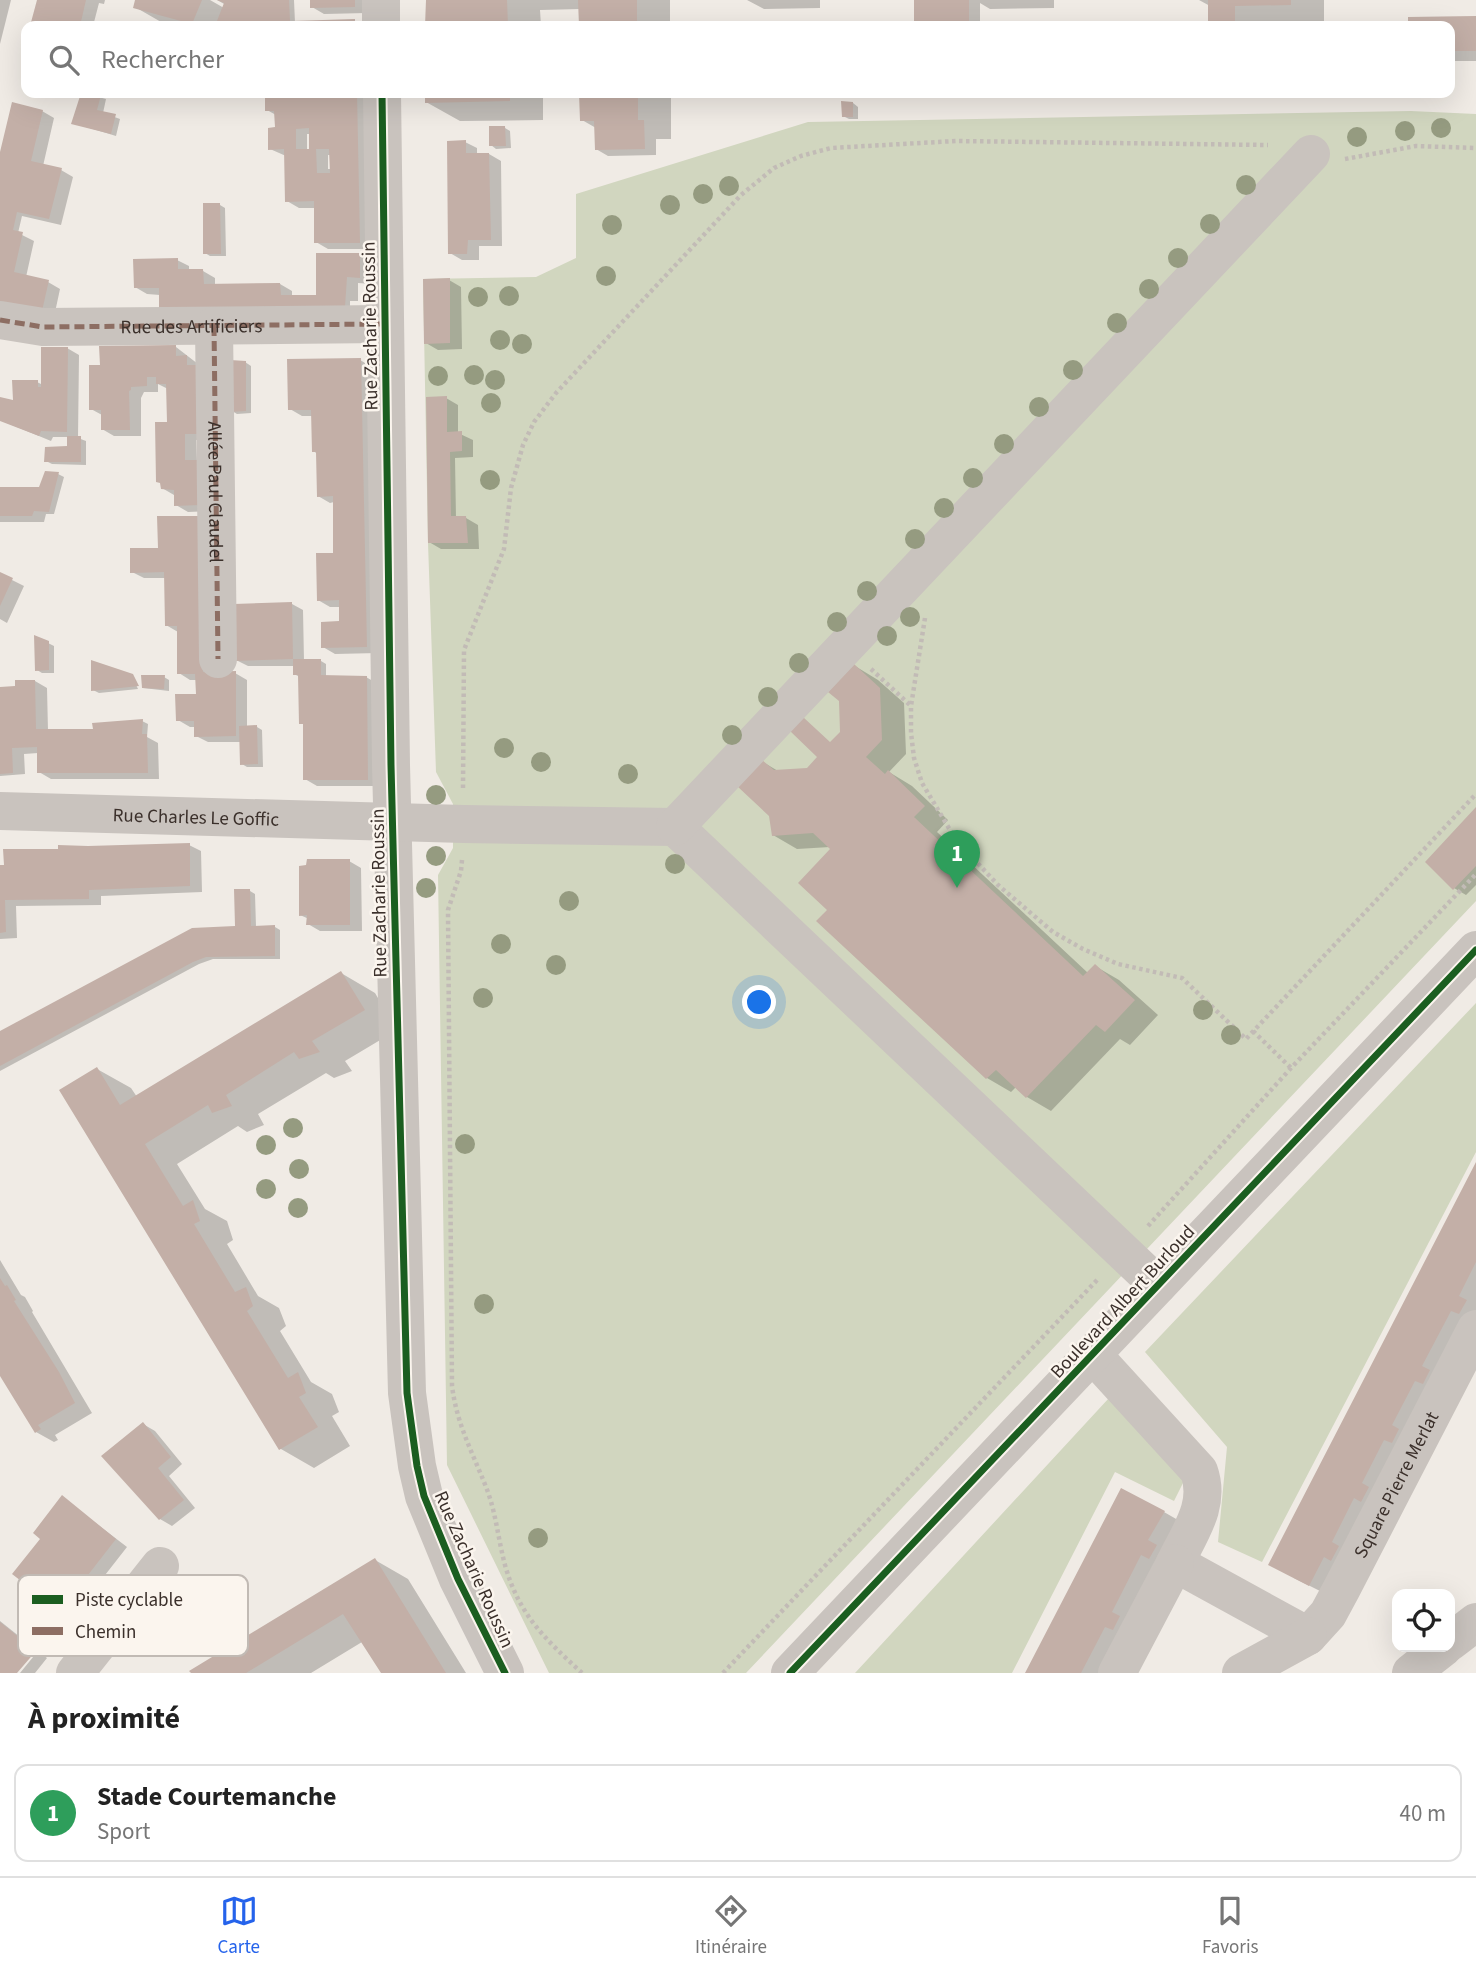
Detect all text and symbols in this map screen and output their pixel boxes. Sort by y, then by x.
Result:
search box [21,21,1455,98]
icon: search [45,41,83,79]
text: Rechercher [101,41,224,78]
street label: Rue Zacharie Roussin [356,241,385,411]
street label: Rue des Artificiers [120,313,262,341]
street label: Allée Paul Claudel [200,421,229,563]
street label: Rue Charles Le Goffic [112,802,280,834]
street label: Rue Zacharie Roussin [365,808,394,978]
pin: 1 [934,830,980,888]
your location [742,985,776,1019]
street label: Boulevard Albert Burloud [1045,1219,1202,1385]
street label: Square Pierre Merlat [1348,1406,1446,1563]
street label: Rue Zacharie Roussin [427,1487,520,1652]
legend [18,1575,248,1656]
text: Piste cyclable [75,1587,183,1614]
map controls [1392,1589,1455,1652]
button: locate [1392,1589,1455,1652]
text: Chemin [75,1619,136,1646]
text: À proximité [28,1697,180,1740]
text: Stade Courtemanche [97,1778,336,1815]
text: 1 [47,1797,59,1830]
text: 40 m [1399,1797,1446,1830]
text: Sport [97,1815,150,1848]
tab: Carte [217,1892,260,1961]
tab: Itinéraire [695,1892,767,1961]
tab: Favoris [1202,1892,1259,1961]

